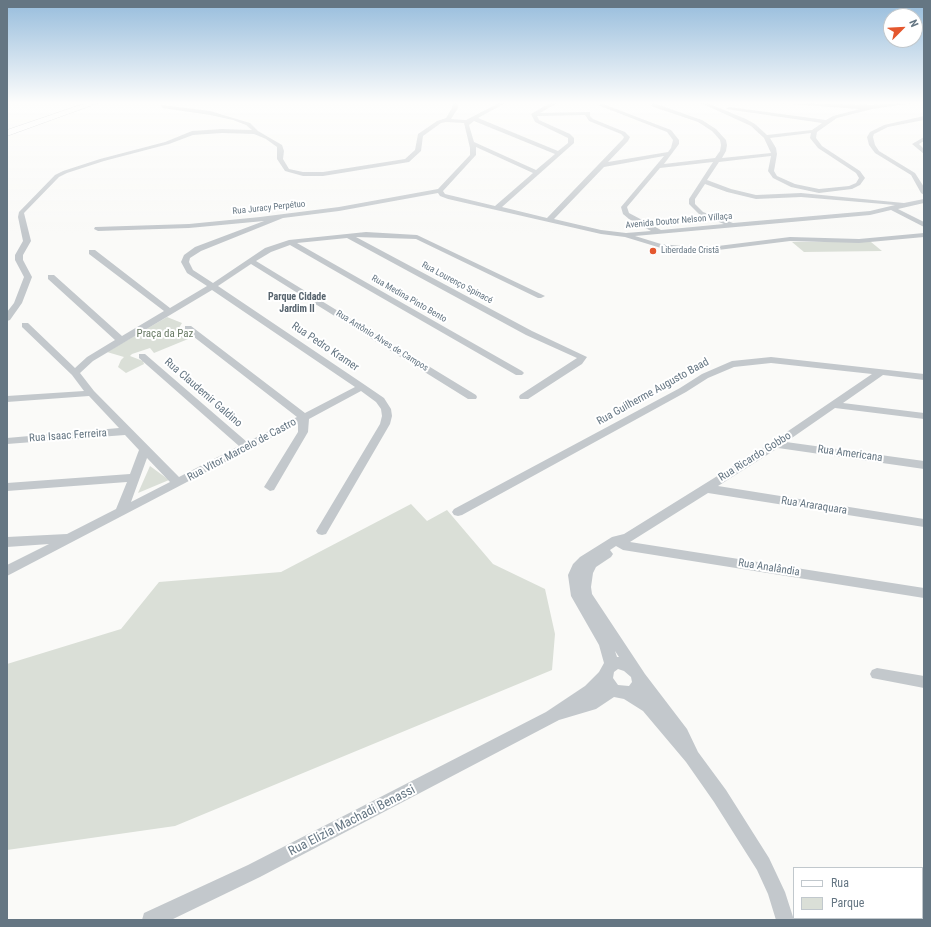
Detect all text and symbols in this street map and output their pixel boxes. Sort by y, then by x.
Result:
north arrow [883,8,923,48]
text: N [906,18,921,29]
street label: Rua Juracy Perpétuo [232,199,306,217]
street label: Avenida Doutor Nelson Villaça [625,211,733,231]
marker: Liberdade Cristã [648,246,658,256]
place label: Liberdade Cristã [661,246,719,256]
street label: Rua Lourenço Spinacé [420,260,494,306]
street label: Rua Medina Pinto Bento [370,273,448,325]
district label: Parque Cidade Jardim II [268,291,326,314]
street label: Rua Antônio Alves de Campos [334,308,430,374]
street label: Rua Pedro Kramer [289,320,361,374]
park label: Praça da Paz [137,327,193,341]
street label: Rua Claudemir Galdino [161,356,245,430]
street label: Rua Guilherme Augusto Baad [595,356,711,428]
street label: Rua Vitor Marcelo de Castro [185,416,299,484]
street label: Rua Isaac Ferreira [29,427,107,445]
street label: Rua Ricardo Gobbo [716,429,794,485]
street label: Rua Americana [817,443,883,465]
street label: Rua Araraquara [780,494,848,518]
street label: Rua Analândia [737,557,801,579]
street label: Rua Elizia Machadi Benassi [286,782,418,860]
legend [793,867,923,919]
text: Rua [831,876,849,890]
text: Parque [831,896,864,910]

